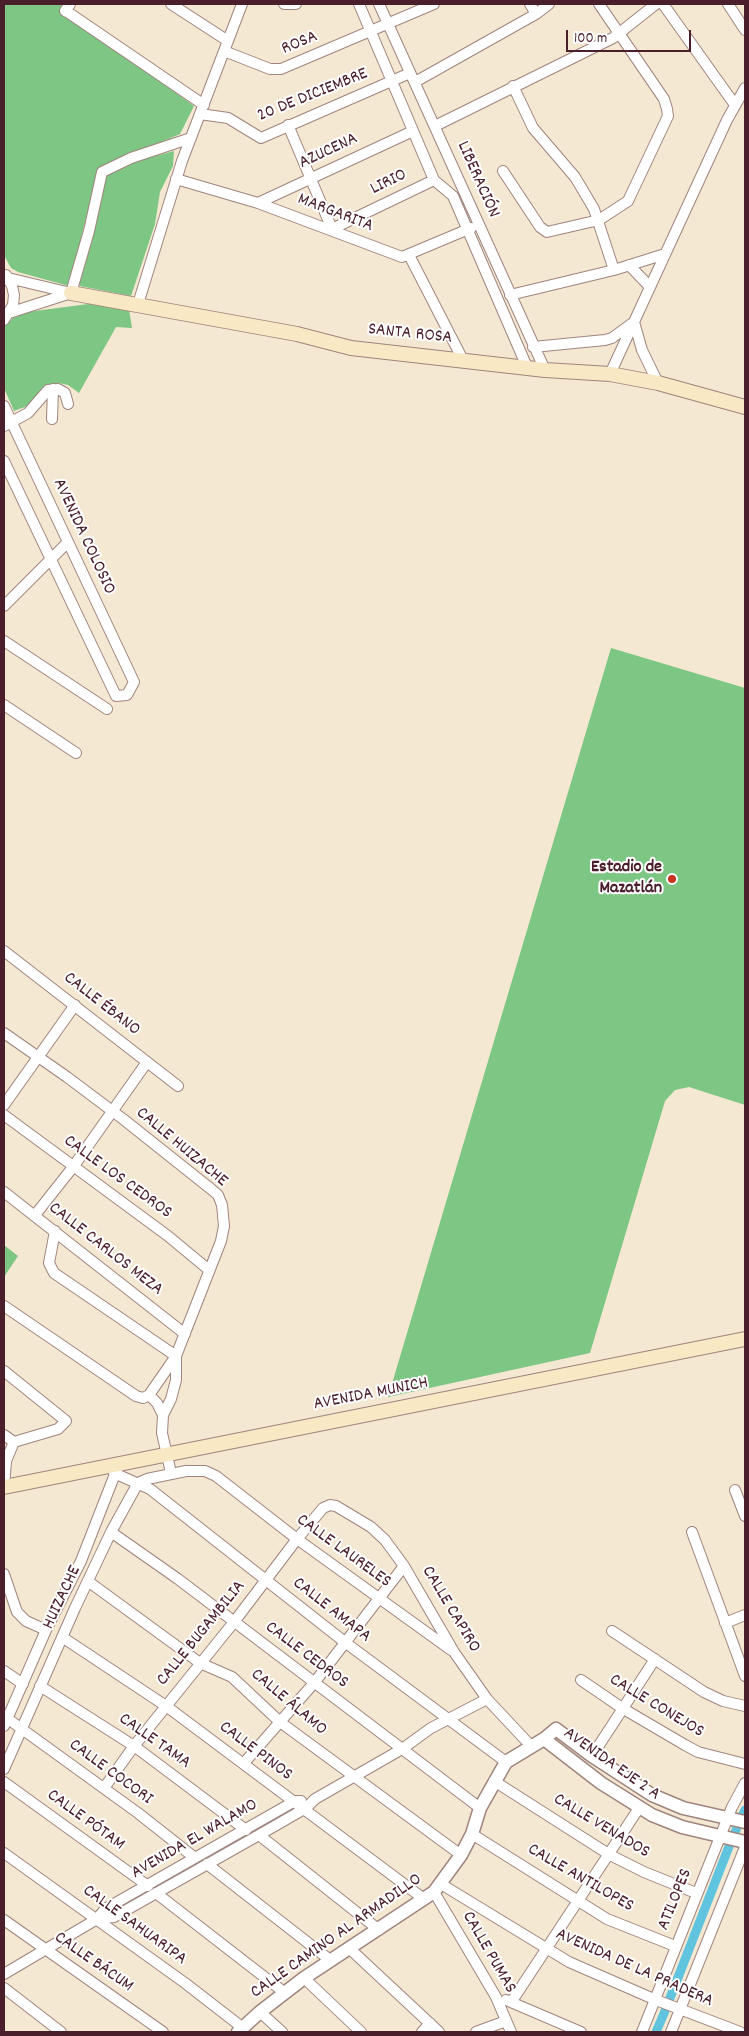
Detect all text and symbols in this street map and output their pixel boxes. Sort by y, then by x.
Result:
scale bar [569,20,694,52]
street label: ROSA [279,27,321,61]
text: 100 m [574,28,607,50]
street label: 20 DE DICIEMBRE [255,64,371,128]
street label: AZUCENA [296,129,362,175]
street label: LIBERACIÓN [451,138,503,222]
street label: LIRIO [367,165,411,201]
street label: MARGARITA [294,190,376,238]
street label: SANTA ROSA [367,320,453,350]
street label: AVENIDA COLOSIO [47,476,119,598]
place label: Estadio de Mazatlán [591,858,662,901]
marker: Estadio de Mazatlán [666,873,678,885]
street label: CALLE ÉBANO [58,968,144,1042]
street label: CALLE HUIZACHE [131,1103,231,1193]
street label: CALLE LOS CEDROS [59,1131,175,1225]
street label: CALLE CARLOS MEZA [43,1199,167,1301]
street label: AVENIDA MUNICH [312,1373,430,1417]
street label: CALLE LAURELES [291,1510,395,1594]
street label: HUIZACHE [39,1563,87,1633]
street label: CALLE CAPIRO [416,1563,484,1657]
street label: CALLE AMAPA [287,1574,375,1648]
street label: CALLE BUGAMBILIA [153,1577,251,1691]
street label: CALLE CEDROS [260,1618,352,1694]
street label: CALLE ÁLAMO [245,1665,331,1741]
street label: CALLE CONEJOS [605,1670,707,1744]
street label: CALLE TAMA [114,1709,194,1775]
street label: CALLE PINOS [214,1717,296,1787]
street label: AVENIDA EJE 2 A [558,1724,664,1806]
street label: CALLE COCORI [64,1735,156,1811]
street label: CALLE PÓTAM [42,1785,128,1857]
street label: CALLE VENADOS [549,1790,653,1864]
street label: AVENIDA EL WALAMO [128,1795,262,1885]
street label: CALLE ANTILOPES [523,1840,637,1918]
street label: ATILOPES [654,1866,698,1934]
street label: CALLE CAMINO AL ARMADILLO [247,1870,427,2004]
street label: CALLE SAHUARIPA [78,1881,190,1971]
street label: CALLE PUMAS [456,1908,520,1998]
street label: AVENIDA DE LA PRADERA [552,1925,716,2013]
street label: CALLE BÁCUM [49,1928,137,1998]

